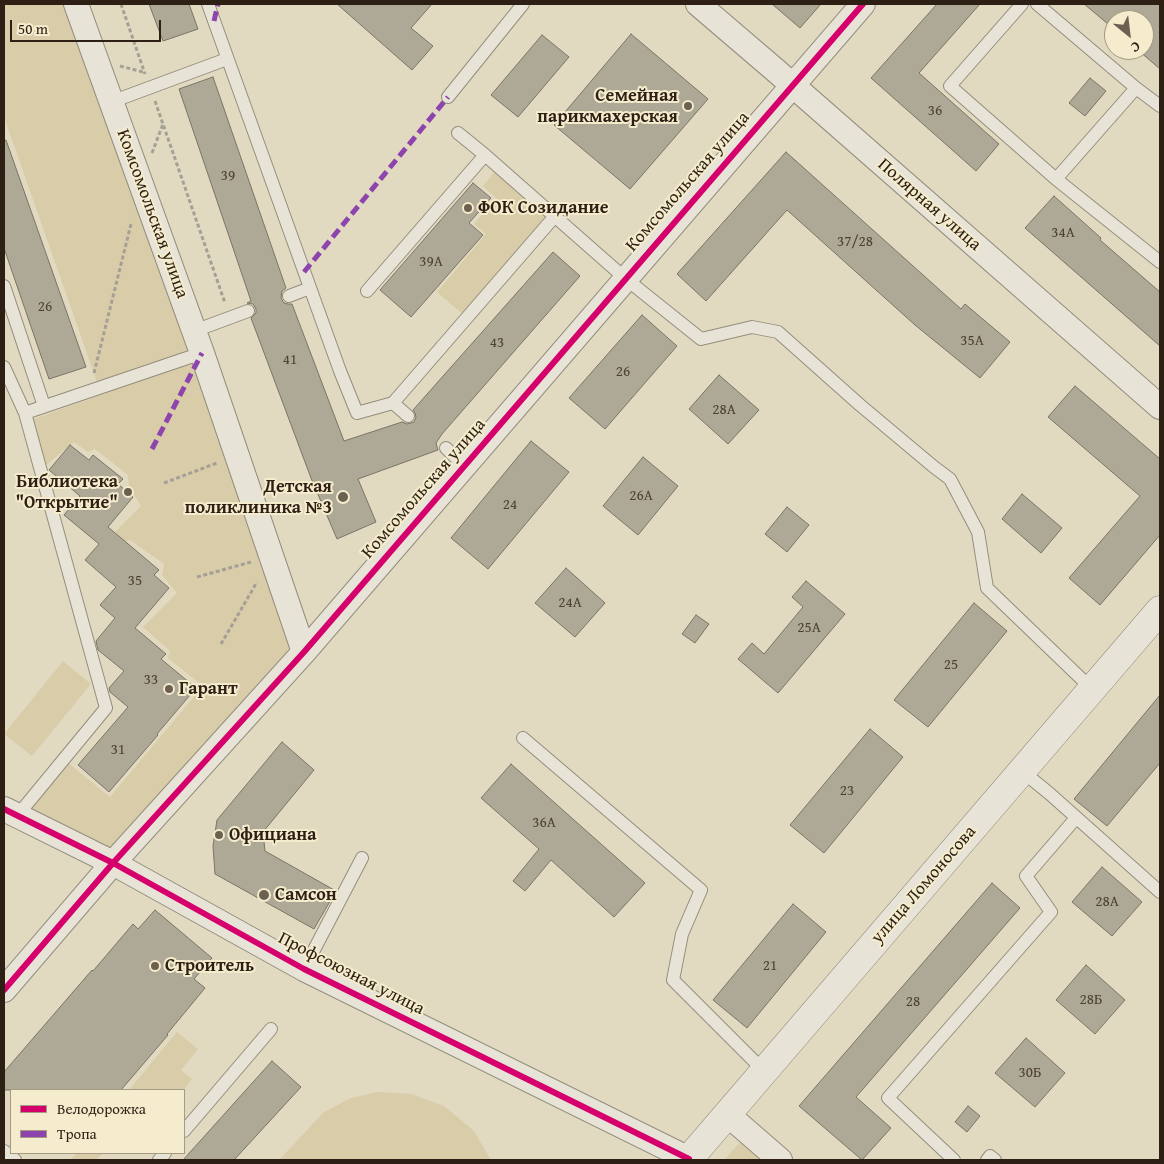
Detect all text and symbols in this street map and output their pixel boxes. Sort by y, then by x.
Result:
scale bar [12,10,164,42]
north arrow [1104,10,1154,60]
text: 50 m [18,18,48,39]
text: С [1127,37,1144,58]
place label: Семейная парикмахерская [537,85,678,128]
marker: Семейная парикмахерская [682,100,694,112]
house number: 36 [928,102,942,120]
street label: Комсомольская улица [621,108,755,256]
street label: Комсомольская улица [111,127,193,301]
street label: Полярная улица [873,154,985,256]
house number: 39 [221,167,235,185]
place label: ФОК Созидание [478,197,609,219]
marker: ФОК Созидание [462,202,474,214]
house number: 34А [1051,224,1075,242]
house number: 37/28 [837,233,873,251]
house number: 39А [419,253,443,271]
house number: 26 [38,298,52,316]
house number: 35А [960,332,984,350]
house number: 43 [490,334,504,352]
house number: 41 [283,351,297,369]
house number: 26 [616,363,630,381]
house number: 28А [712,401,736,419]
street label: Комсомольская улица [357,415,491,563]
place label: Библиотека "Открытие" [15,471,118,514]
place label: Детская поликлиника №3 [185,476,332,518]
marker: Библиотека "Открытие" [122,486,134,498]
house number: 26А [629,487,653,505]
marker: Детская поликлиника №3 [336,490,350,504]
house number: 24 [503,496,517,514]
house number: 35 [128,572,142,590]
house number: 24А [558,594,582,612]
house number: 25А [797,619,821,637]
house number: 25 [944,656,958,674]
house number: 33 [144,671,158,689]
place label: Гарант [179,678,238,700]
marker: Гарант [163,683,175,695]
house number: 31 [111,741,125,759]
house number: 23 [840,782,854,800]
house number: 36А [532,814,556,832]
street label: улица Ломоносова [867,822,981,948]
place label: Официана [229,824,316,846]
marker: Официана [213,829,225,841]
place label: Самсон [275,884,337,906]
marker: Самсон [257,888,271,902]
house number: 28А [1095,893,1119,911]
street label: Профсоюзная улица [274,928,428,1020]
place label: Строитель [165,955,254,977]
house number: 21 [763,957,777,975]
marker: Строитель [149,960,161,972]
house number: 28Б [1080,991,1102,1009]
house number: 28 [906,993,920,1011]
house number: 30Б [1019,1064,1041,1082]
legend [10,1089,185,1154]
text: Велодорожка [57,1098,146,1119]
text: Тропа [57,1123,97,1144]

